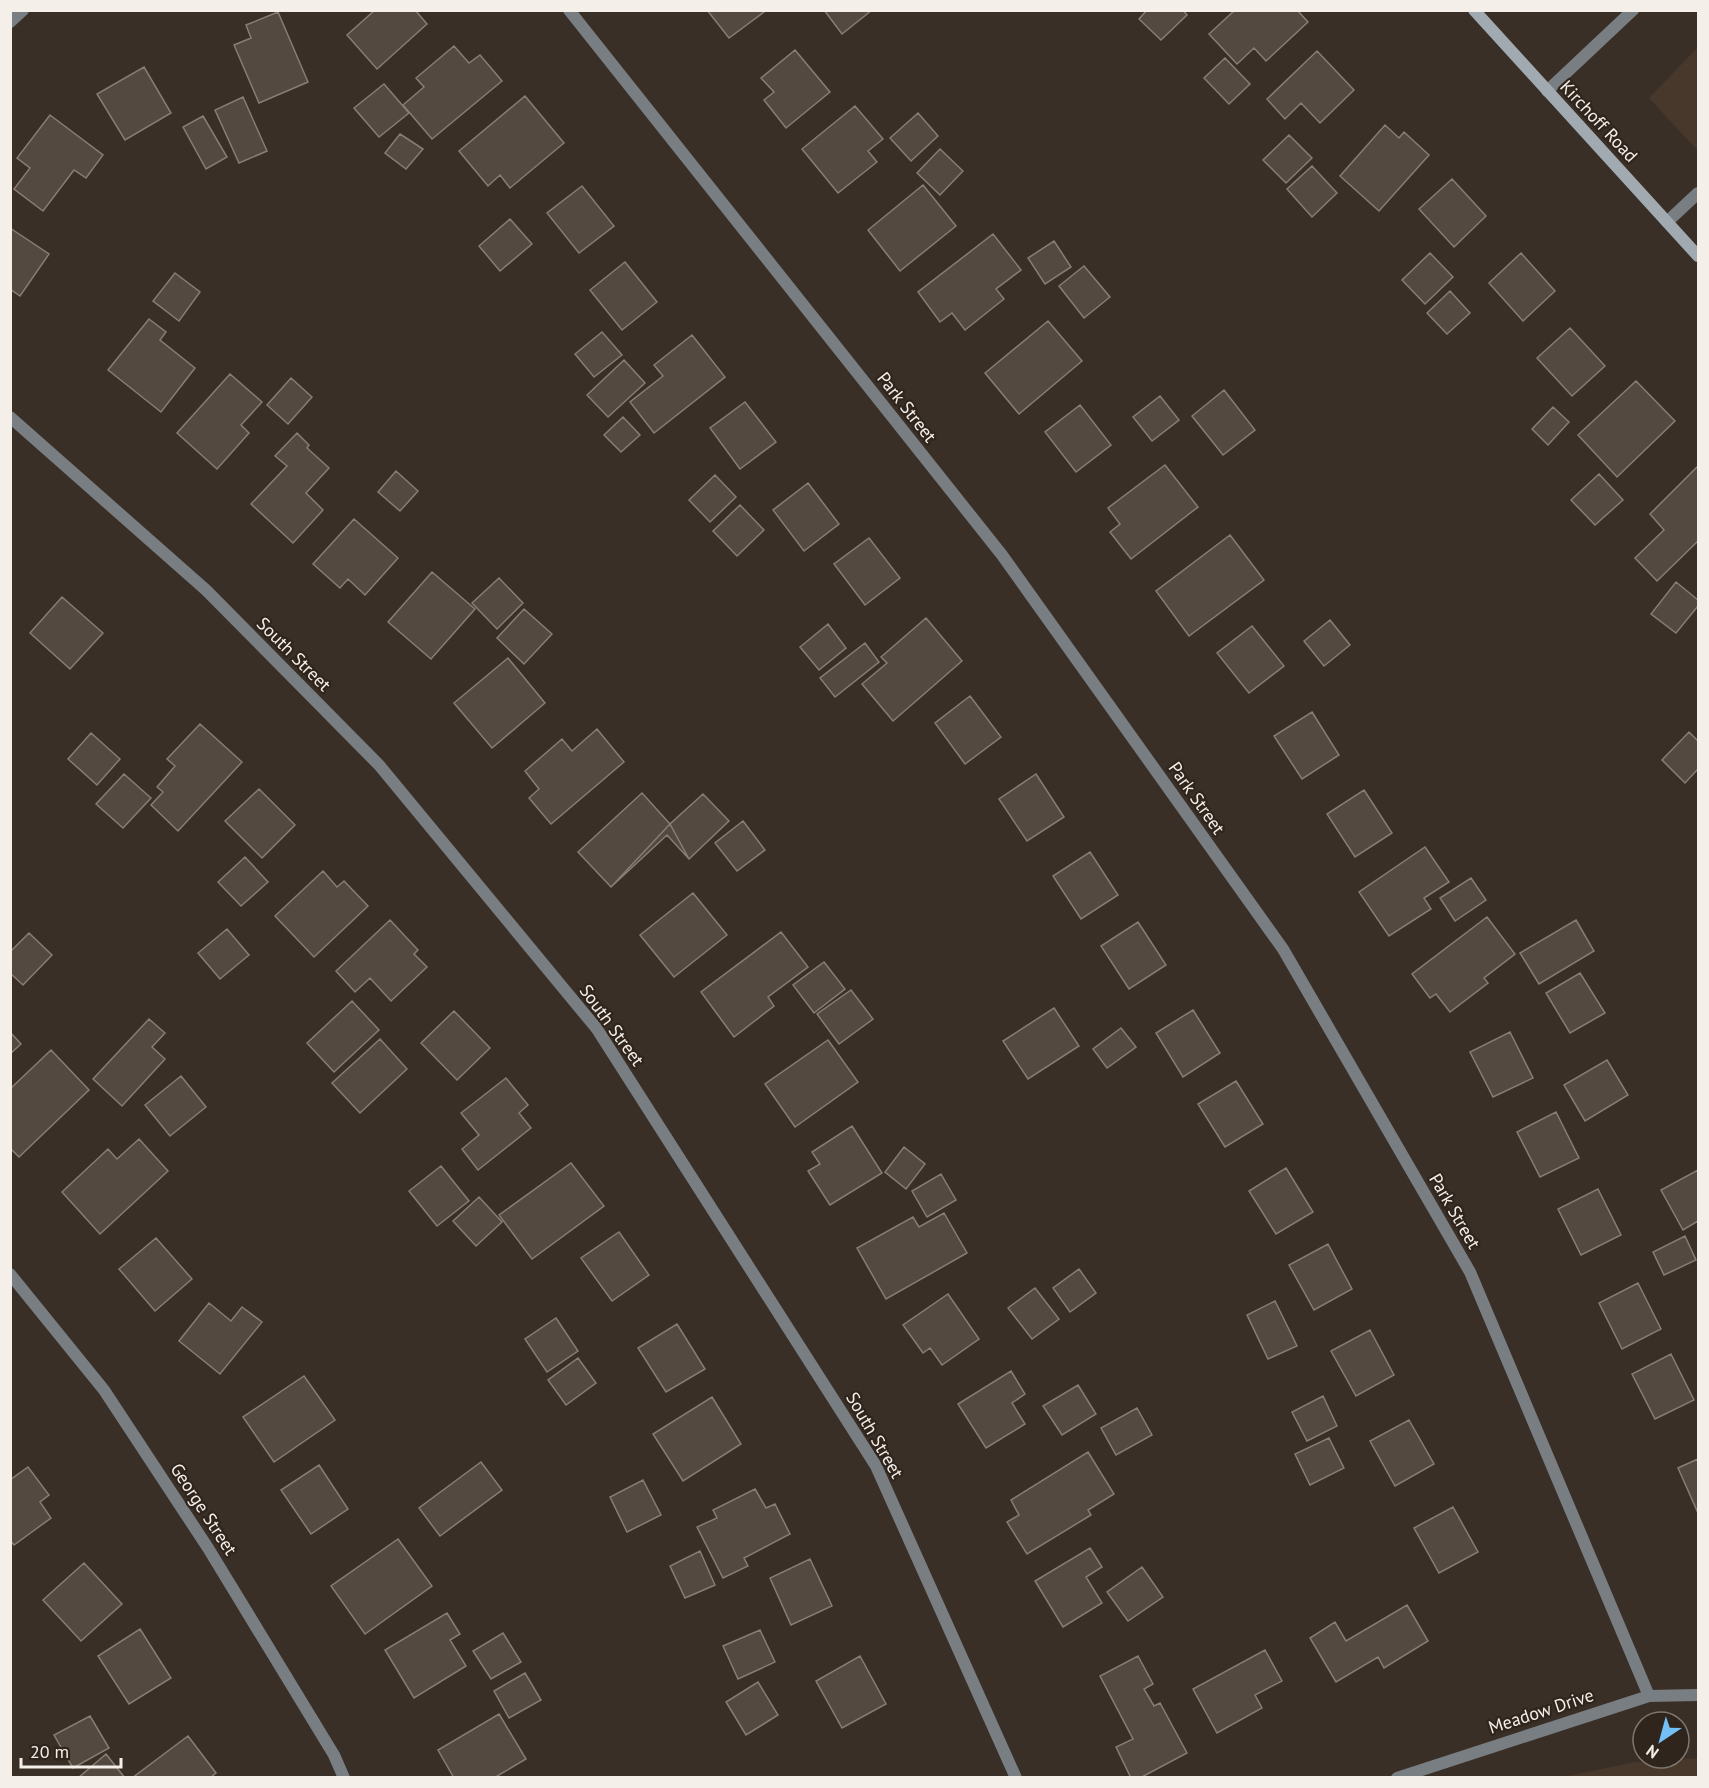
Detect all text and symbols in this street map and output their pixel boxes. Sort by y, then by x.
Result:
street label: Kirchoff Road [1555,75,1643,167]
street label: Park Street [872,367,942,447]
street label: South Street [252,612,336,696]
street label: Park Street [1164,757,1230,839]
street label: South Street [575,980,649,1070]
street label: Park Street [1424,1169,1486,1253]
street label: South Street [841,1388,909,1482]
street label: George Street [166,1459,242,1559]
street label: Meadow Drive [1485,1683,1597,1739]
north arrow [1631,1710,1691,1770]
scale bar [21,1731,122,1769]
text: 20 m [30,1740,69,1763]
text: N [1642,1741,1662,1763]

